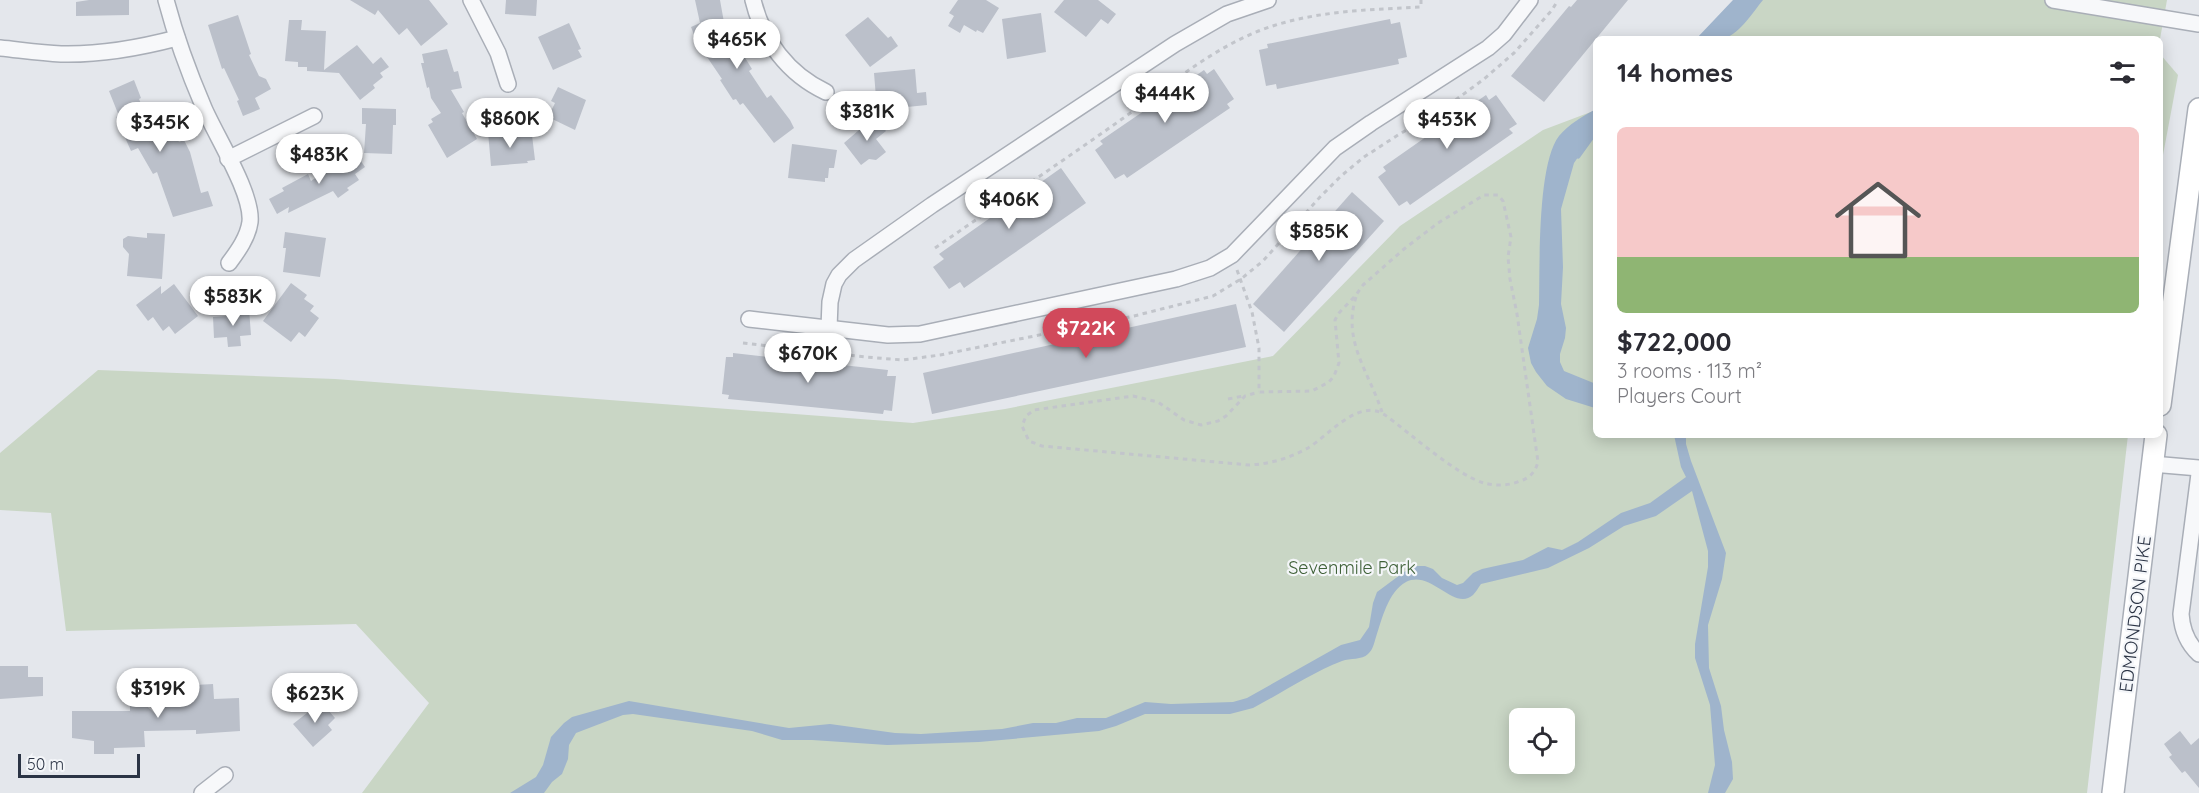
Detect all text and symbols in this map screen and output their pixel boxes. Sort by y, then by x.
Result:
pin: $465K [695,19,779,70]
text: $465K [707,26,767,51]
text: 14 homes [1617,56,1733,89]
icon: filters [2106,56,2139,89]
pin: $444K [1123,73,1207,124]
text: $444K [1135,80,1195,105]
pin: $381K [825,91,909,142]
pin: $860K [468,98,552,149]
text: $381K [840,98,894,123]
pin: $453K [1405,99,1489,150]
pin: $345K [118,102,202,153]
text: $860K [480,105,540,130]
text: $453K [1417,106,1477,131]
text: $345K [130,109,190,134]
pin: $483K [277,134,361,185]
text: $483K [290,141,348,166]
icon: home [1824,166,1932,274]
pin: $406K [967,179,1051,230]
text: $406K [979,186,1039,211]
pin: $585K [1277,211,1361,262]
text: $585K [1289,218,1349,243]
pin: $583K [191,276,275,327]
text: $583K [204,283,262,308]
pin: $722K [1044,308,1128,359]
text: $722K [1057,315,1115,340]
text: $722,000 [1617,325,1731,358]
pin: $670K [766,333,850,384]
text: $670K [778,340,838,365]
text: 3 rooms · 113 m² [1617,358,1762,383]
text: Players Court [1617,383,1742,408]
street label: EDMONDSON PIKE [2114,534,2156,694]
park label: Sevenmile Park [1288,556,1416,579]
pin: $319K [116,668,200,719]
pin: $623K [273,673,357,724]
text: $319K [131,675,185,700]
text: $623K [286,680,344,705]
map controls [1509,708,1575,774]
button: locate [1509,708,1575,774]
scale bar [18,751,140,778]
text: 50 m [27,754,64,774]

